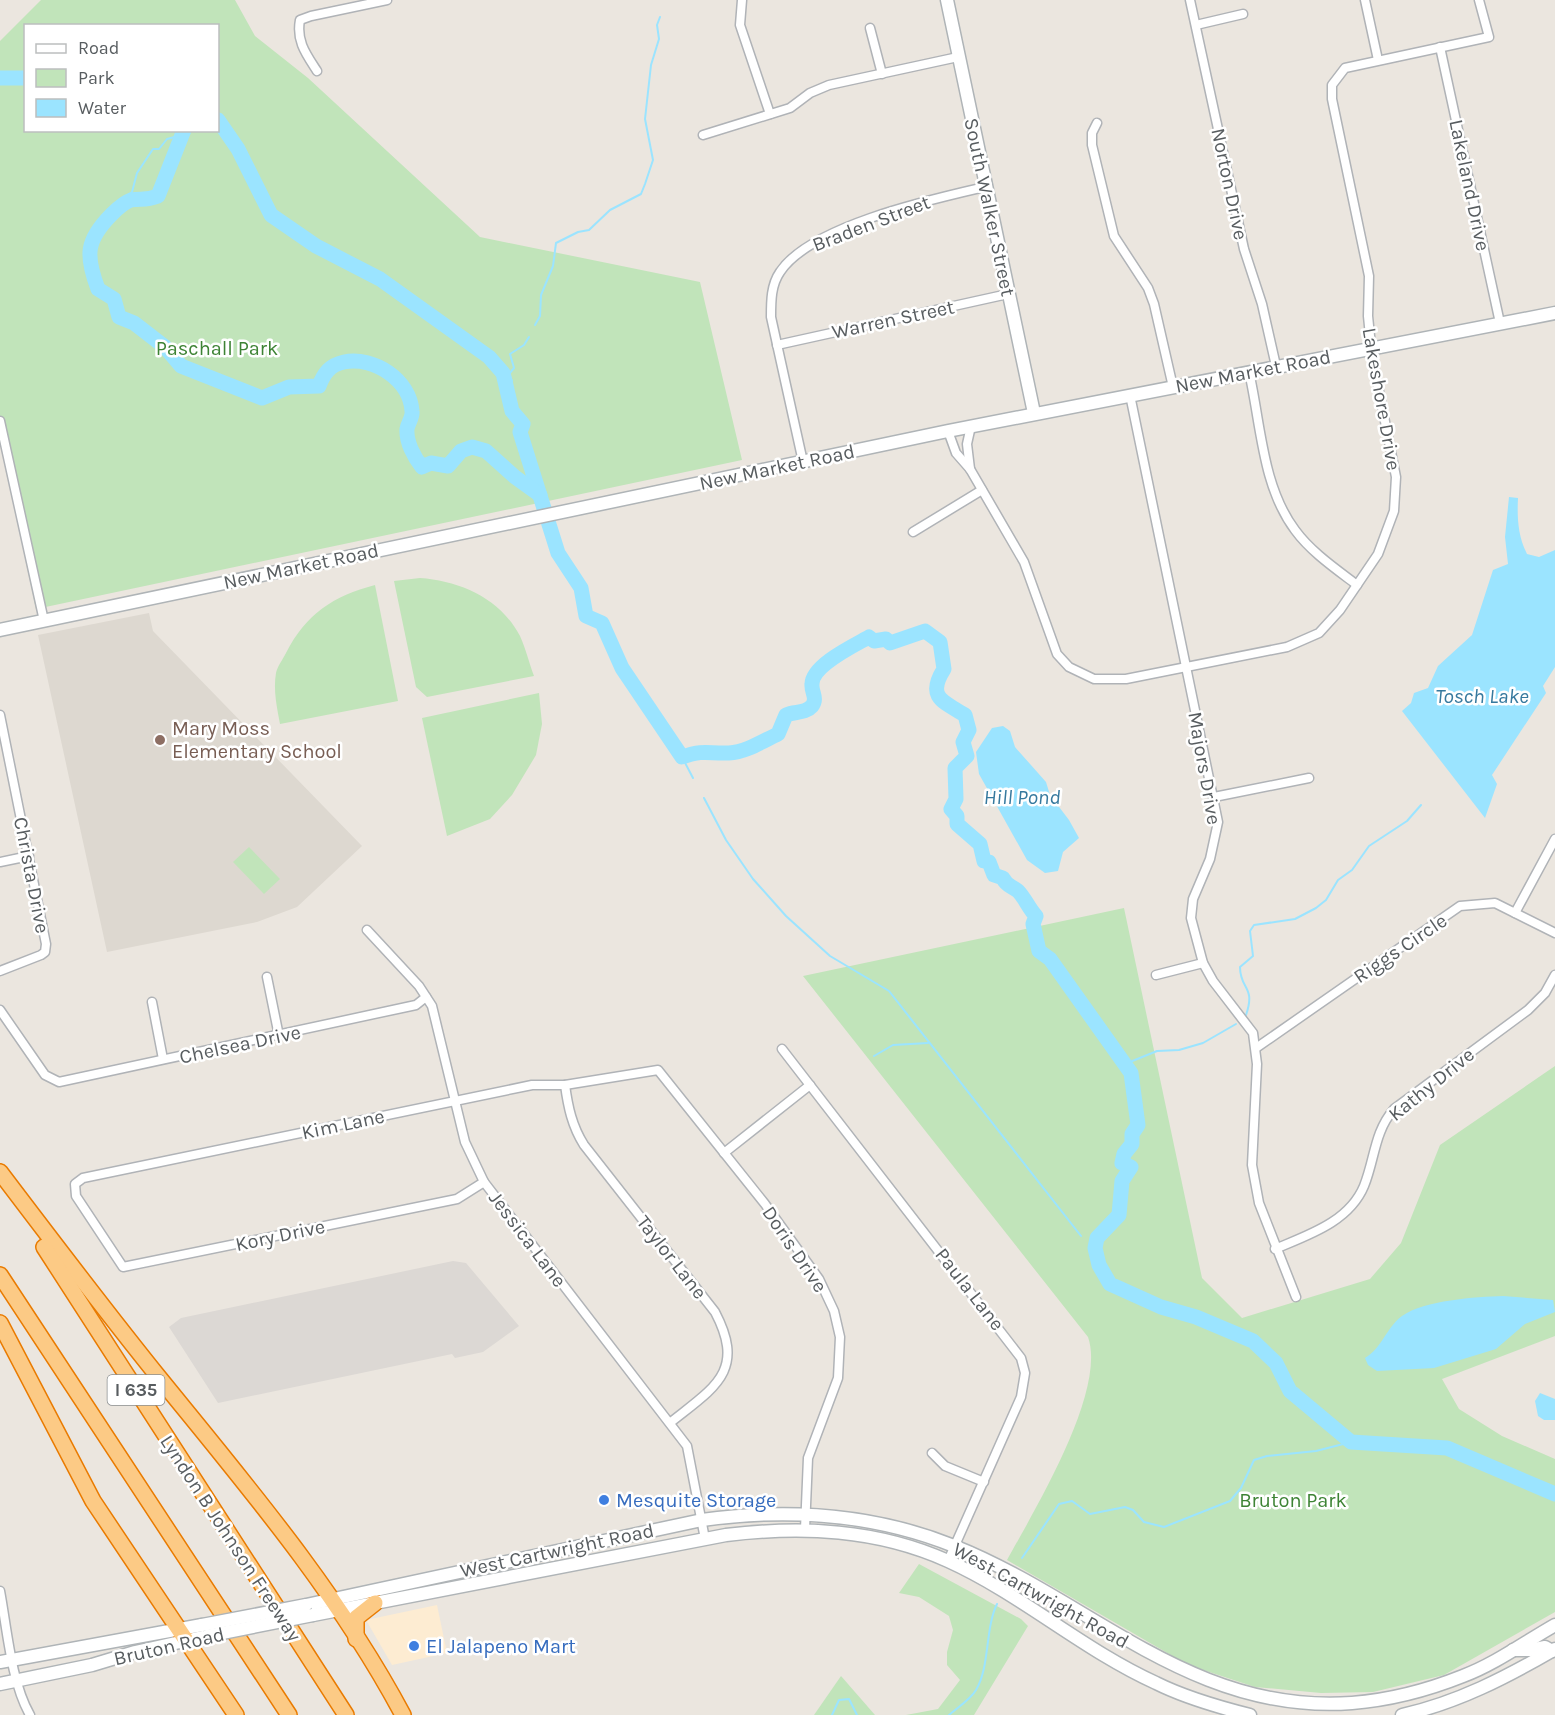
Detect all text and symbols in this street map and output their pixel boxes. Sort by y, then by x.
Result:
legend [24,24,219,132]
text: Road [78,37,119,59]
text: Park [78,67,115,89]
text: Water [78,97,126,119]
street label: South Walker Street [959,116,1020,299]
street label: Lakeland Drive [1444,117,1495,253]
street label: Norton Drive [1206,126,1253,242]
street label: Braden Street [809,190,934,257]
street label: Warren Street [830,295,957,344]
street label: Lakeshore Drive [1358,326,1405,472]
park label: Paschall Park [156,337,278,360]
street label: New Market Road [1173,345,1333,398]
street label: New Market Road [697,440,857,495]
street label: New Market Road [221,539,381,594]
water label: Tosch Lake [1435,684,1529,708]
street label: Majors Drive [1183,710,1226,826]
place label: Mary Moss Elementary School [172,717,342,763]
marker: Mary Moss Elementary School [153,733,167,747]
water label: Hill Pond [984,785,1060,809]
street label: Christa Drive [9,815,54,935]
street label: Riggs Circle [1349,909,1451,988]
street label: Chelsea Drive [177,1020,303,1069]
street label: Kathy Drive [1384,1043,1479,1126]
street label: Kim Lane [299,1104,387,1144]
street label: Jessica Lane [484,1187,571,1292]
street label: Doris Drive [757,1202,832,1297]
street label: Taylor Lane [632,1211,711,1304]
street label: Kory Drive [233,1215,327,1256]
street label: Paula Lane [930,1244,1009,1335]
road number: I 635 [108,1375,164,1405]
street label: Lyndon B Johnson Freeway [155,1431,306,1646]
place label: Mesquite Storage [616,1489,776,1512]
park label: Bruton Park [1239,1489,1347,1512]
marker: Mesquite Storage [597,1493,611,1507]
street label: West Cartwright Road [458,1519,656,1582]
street label: West Cartwright Road [949,1537,1133,1653]
street label: Bruton Road [111,1623,227,1670]
place label: El Jalapeno Mart [426,1635,576,1658]
marker: El Jalapeno Mart [407,1639,421,1653]

